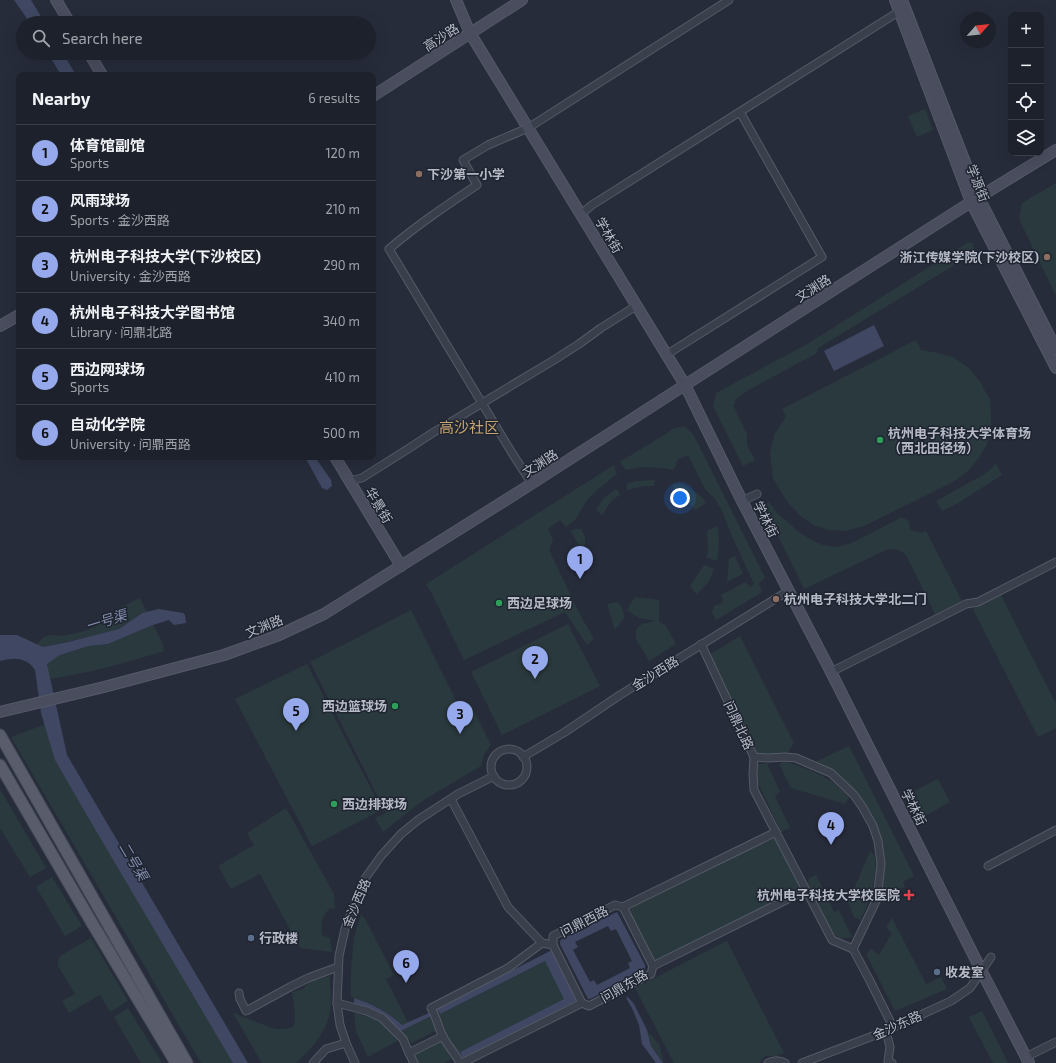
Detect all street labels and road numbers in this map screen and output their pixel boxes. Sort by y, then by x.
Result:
street label: 高沙路 [420,20,462,54]
street label: 学源街 [963,162,993,204]
street label: 学林街 [592,214,626,256]
street label: 文渊路 [792,271,834,305]
street label: 文渊路 [519,446,561,480]
street label: 华景街 [362,484,396,526]
street label: 学林街 [750,498,782,540]
street label: 文渊路 [243,611,285,641]
street label: 金沙西路 [629,652,681,694]
street label: 问鼎北路 [721,698,757,752]
street label: 学林街 [898,786,930,828]
street label: 金沙西路 [338,876,374,930]
street label: 问鼎西路 [557,902,611,940]
street label: 问鼎东路 [597,966,651,1006]
street label: 金沙东路 [870,1007,924,1043]

